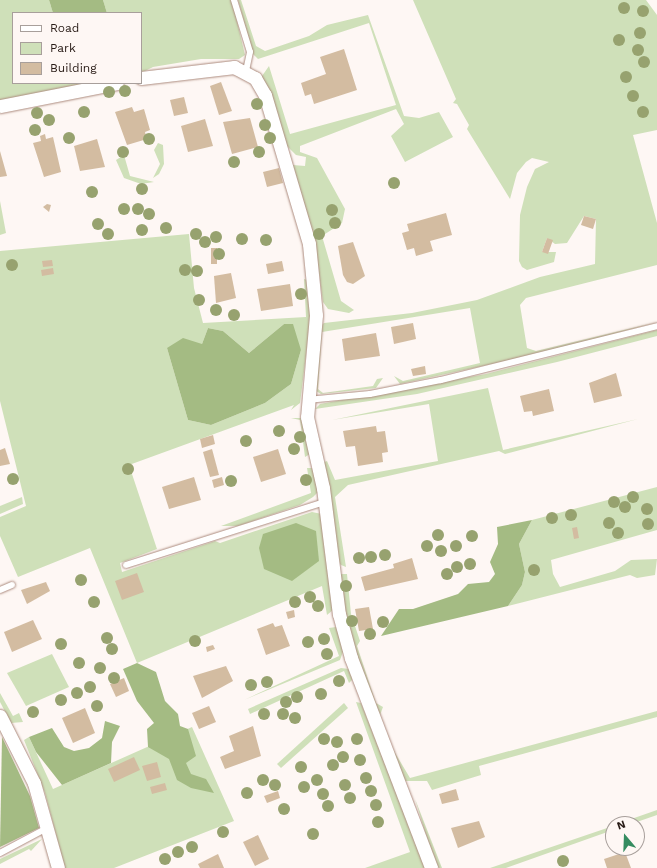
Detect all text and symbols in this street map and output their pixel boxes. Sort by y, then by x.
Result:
legend [12,12,142,84]
text: Road [50,21,79,35]
text: Park [50,41,76,55]
text: Building [50,61,97,75]
north arrow [605,816,645,856]
text: N [615,818,627,833]

